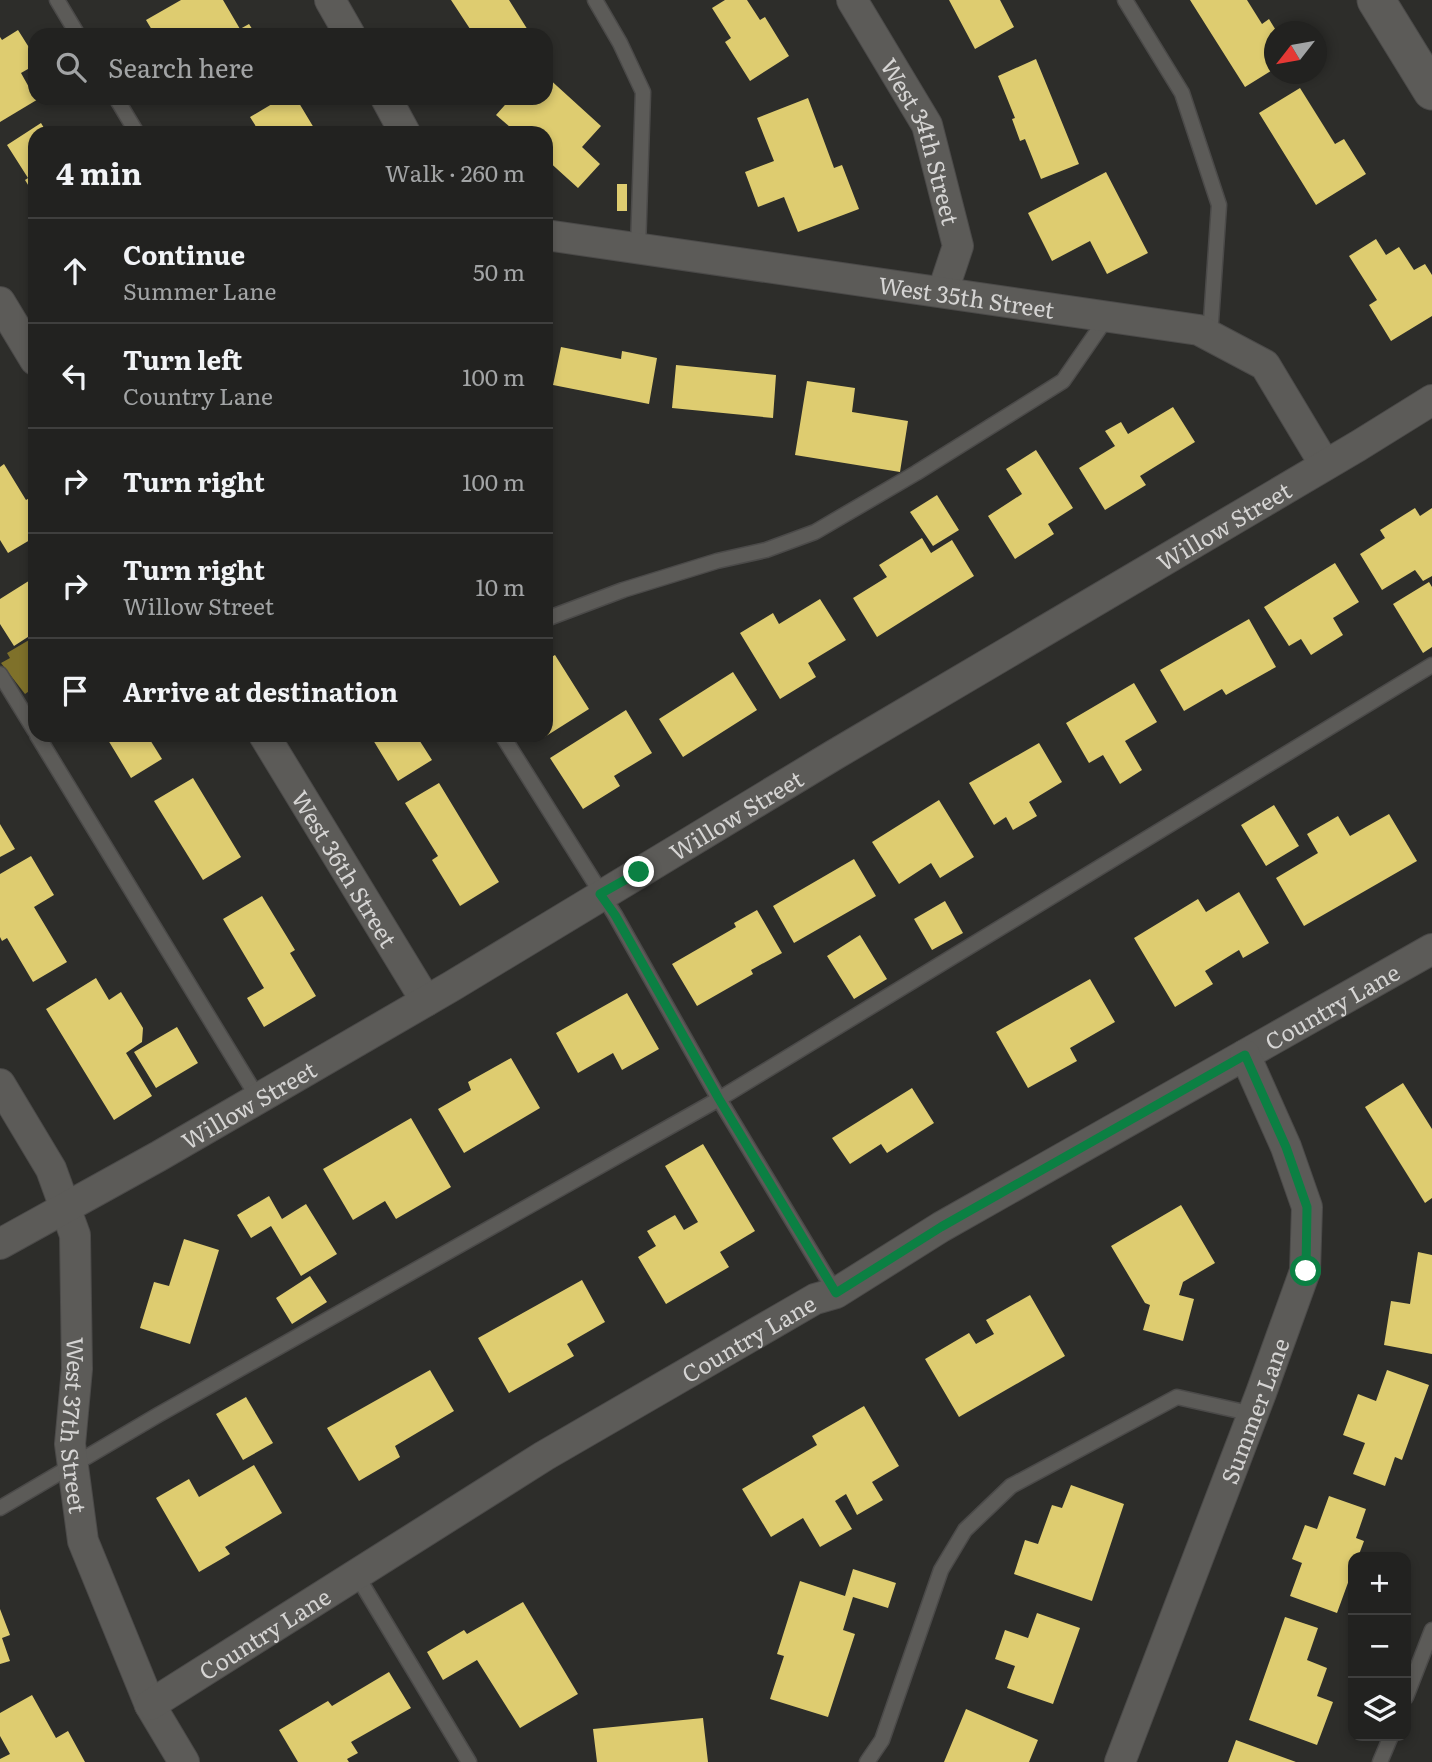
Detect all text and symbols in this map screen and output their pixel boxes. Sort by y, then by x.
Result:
north arrow [1264,21,1327,84]
search box [28,28,553,105]
text: Search here [108,47,254,86]
icon: search [52,48,90,86]
street label: West 34th Street [873,51,969,229]
text: 4 min [56,150,142,194]
text: Walk · 260 m [385,155,525,189]
text: Continue [123,234,245,273]
icon: ahead [56,252,94,290]
text: 50 m [473,254,525,288]
street label: West 35th Street [876,267,1058,326]
text: Summer Lane [123,273,276,307]
text: Turn left [123,339,242,378]
icon: left [56,357,94,395]
text: 100 m [462,359,525,393]
text: Country Lane [123,378,273,412]
text: Turn right [123,461,265,500]
icon: right [56,462,94,500]
text: 100 m [462,464,525,498]
street label: Willow Street [1150,472,1298,578]
text: Turn right [123,549,265,588]
icon: right [56,567,94,605]
text: 10 m [475,569,525,603]
text: Willow Street [123,588,274,622]
text: Arrive at destination [123,671,398,710]
icon: arrive [56,672,94,710]
street label: Willow Street [662,760,810,868]
street label: West 36th Street [284,783,406,954]
route end [623,856,654,887]
street label: Country Lane [1258,954,1405,1058]
street label: Willow Street [174,1051,323,1157]
route start [1290,1255,1321,1286]
street label: Country Lane [675,1285,822,1390]
street label: Summer Lane [1211,1333,1297,1489]
street label: West 37th Street [53,1337,96,1516]
map controls [1348,1552,1411,1741]
button: + [1348,1552,1411,1615]
street label: Country Lane [192,1578,337,1687]
button: − [1348,1615,1411,1678]
button: layers [1348,1678,1411,1741]

